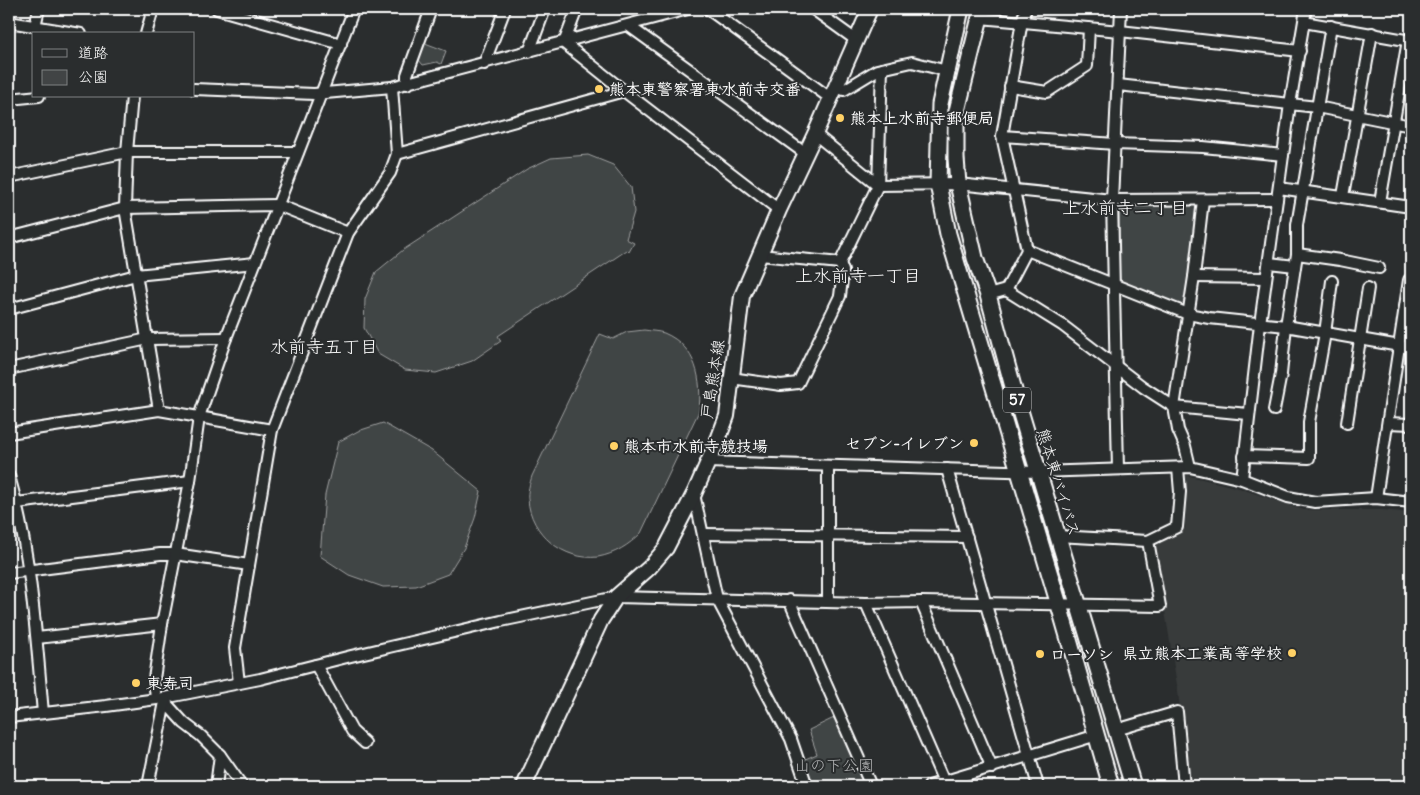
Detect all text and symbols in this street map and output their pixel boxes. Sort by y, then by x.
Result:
legend [32,32,195,98]
text: 道路 [78,43,108,62]
text: 公園 [78,67,108,86]
place label: 熊本東警察署東水前寺交番 [609,79,801,99]
marker: 熊本東警察署東水前寺交番 [593,83,605,95]
place label: 熊本上水前寺郵便局 [850,108,994,128]
marker: 熊本上水前寺郵便局 [834,112,846,124]
district label: 上水前寺二丁目 [1062,196,1188,219]
district label: 上水前寺一丁目 [795,264,921,287]
district label: 水前寺五丁目 [270,335,378,358]
street label: 戸島熊本線 [696,338,728,420]
road number: 57 [1003,388,1031,412]
street label: 熊本東バイパス [1033,426,1085,538]
place label: セブン-イレブン [845,433,964,453]
place label: 熊本市水前寺競技場 [624,436,768,456]
marker: セブン-イレブン [968,437,980,449]
marker: 熊本市水前寺競技場 [608,440,620,452]
place label: 県立熊本工業高等学校 [1122,643,1282,663]
place label: ローソン [1050,644,1114,664]
marker: 県立熊本工業高等学校 [1286,647,1298,659]
marker: ローソン [1034,648,1046,660]
place label: 東寿司 [146,673,194,693]
marker: 東寿司 [130,677,142,689]
park label: 山の下公園 [794,755,874,775]

